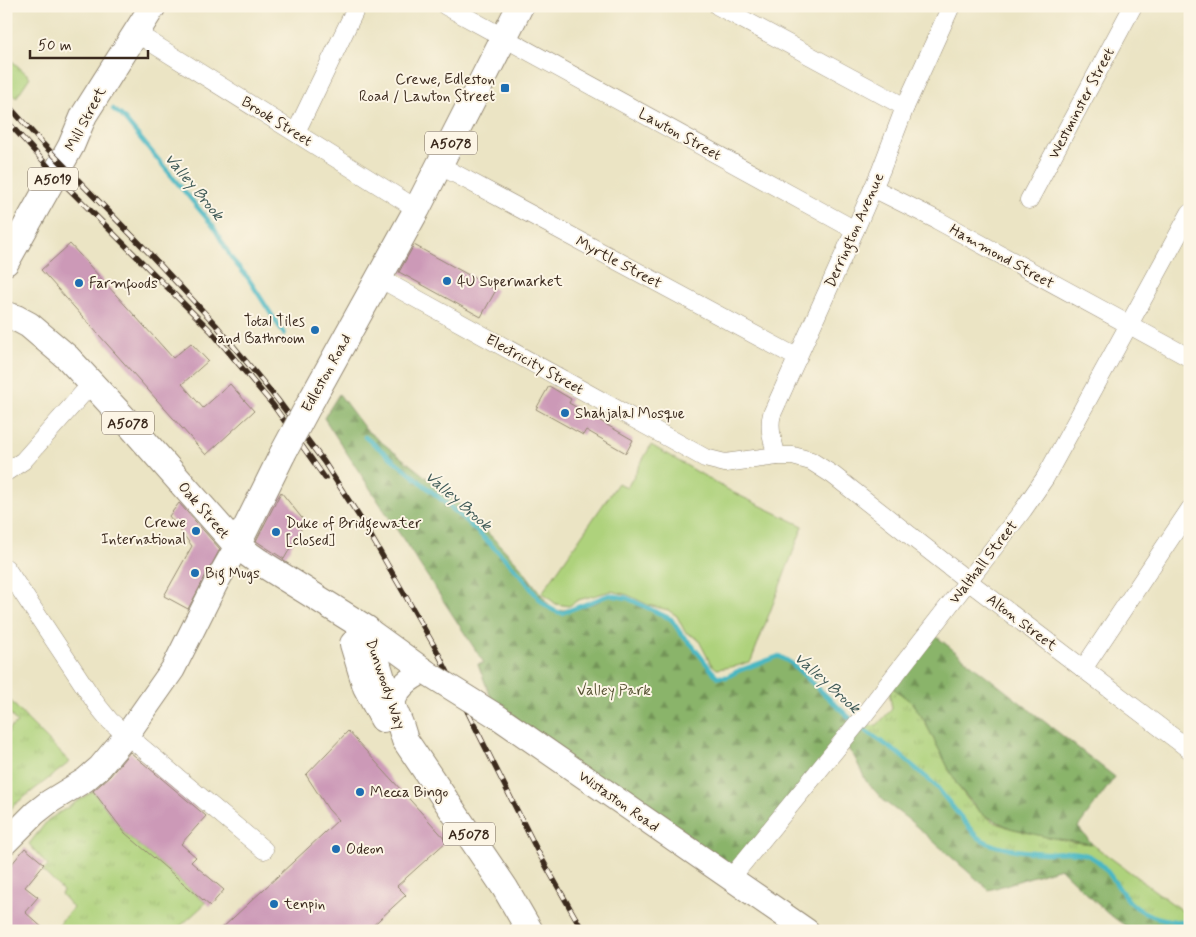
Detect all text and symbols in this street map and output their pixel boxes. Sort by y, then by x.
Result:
scale bar [30,28,148,60]
text: 50 m [38,36,72,56]
street label: Westminster Street [1044,44,1120,162]
place label: Crewe, Edleston Road / Lawton Street [359,70,495,107]
marker: Crewe, Edleston Road / Lawton Street [499,82,511,94]
street label: Mill Street [61,84,111,155]
street label: Brook Street [237,92,316,152]
street label: Lawton Street [635,104,725,166]
road number: A5078 [425,132,477,154]
water label: Valley Brook [159,149,229,226]
road number: A5019 [28,168,78,190]
street label: Derrington Avenue [821,170,890,291]
street label: Hammond Street [946,220,1057,294]
street label: Myrtle Street [572,232,665,294]
place label: 4U Supermarket [457,272,563,292]
place label: Farmfoods [89,274,158,296]
marker: 4U Supermarket [441,275,453,287]
marker: Farmfoods [73,277,85,289]
place label: Total Tiles and Bathroom [218,312,305,349]
marker: Total Tiles and Bathroom [309,324,321,336]
street label: Electricity Street [482,330,587,400]
street label: Edleston Road [297,331,356,416]
place label: Shahjalal Mosque [575,404,685,424]
marker: Shahjalal Mosque [559,407,571,419]
road number: A5078 [102,412,154,434]
water label: Valley Brook [420,466,497,537]
street label: Oak Street [173,478,234,544]
place label: Crewe International [101,513,186,550]
place label: Duke of Bridgewater [closed] [286,514,422,551]
street label: Walthall Street [945,517,1023,608]
marker: Crewe International [190,525,202,537]
marker: Duke of Bridgewater [closed] [270,526,282,538]
place label: Big Mugs [205,564,260,585]
marker: Big Mugs [189,567,201,579]
street label: Alton Street [982,590,1061,656]
street label: Dunwoody Way [360,636,410,732]
water label: Valley Brook [790,648,865,719]
park label: Valley Park [577,681,651,701]
street label: Wistaston Road [574,767,663,837]
place label: Mecca Bingo [370,783,448,804]
marker: Mecca Bingo [354,786,366,798]
road number: A5078 [443,822,495,846]
place label: Odeon [346,840,384,860]
marker: Odeon [330,843,342,855]
place label: tenpin [283,895,325,915]
marker: tenpin [268,898,280,910]

